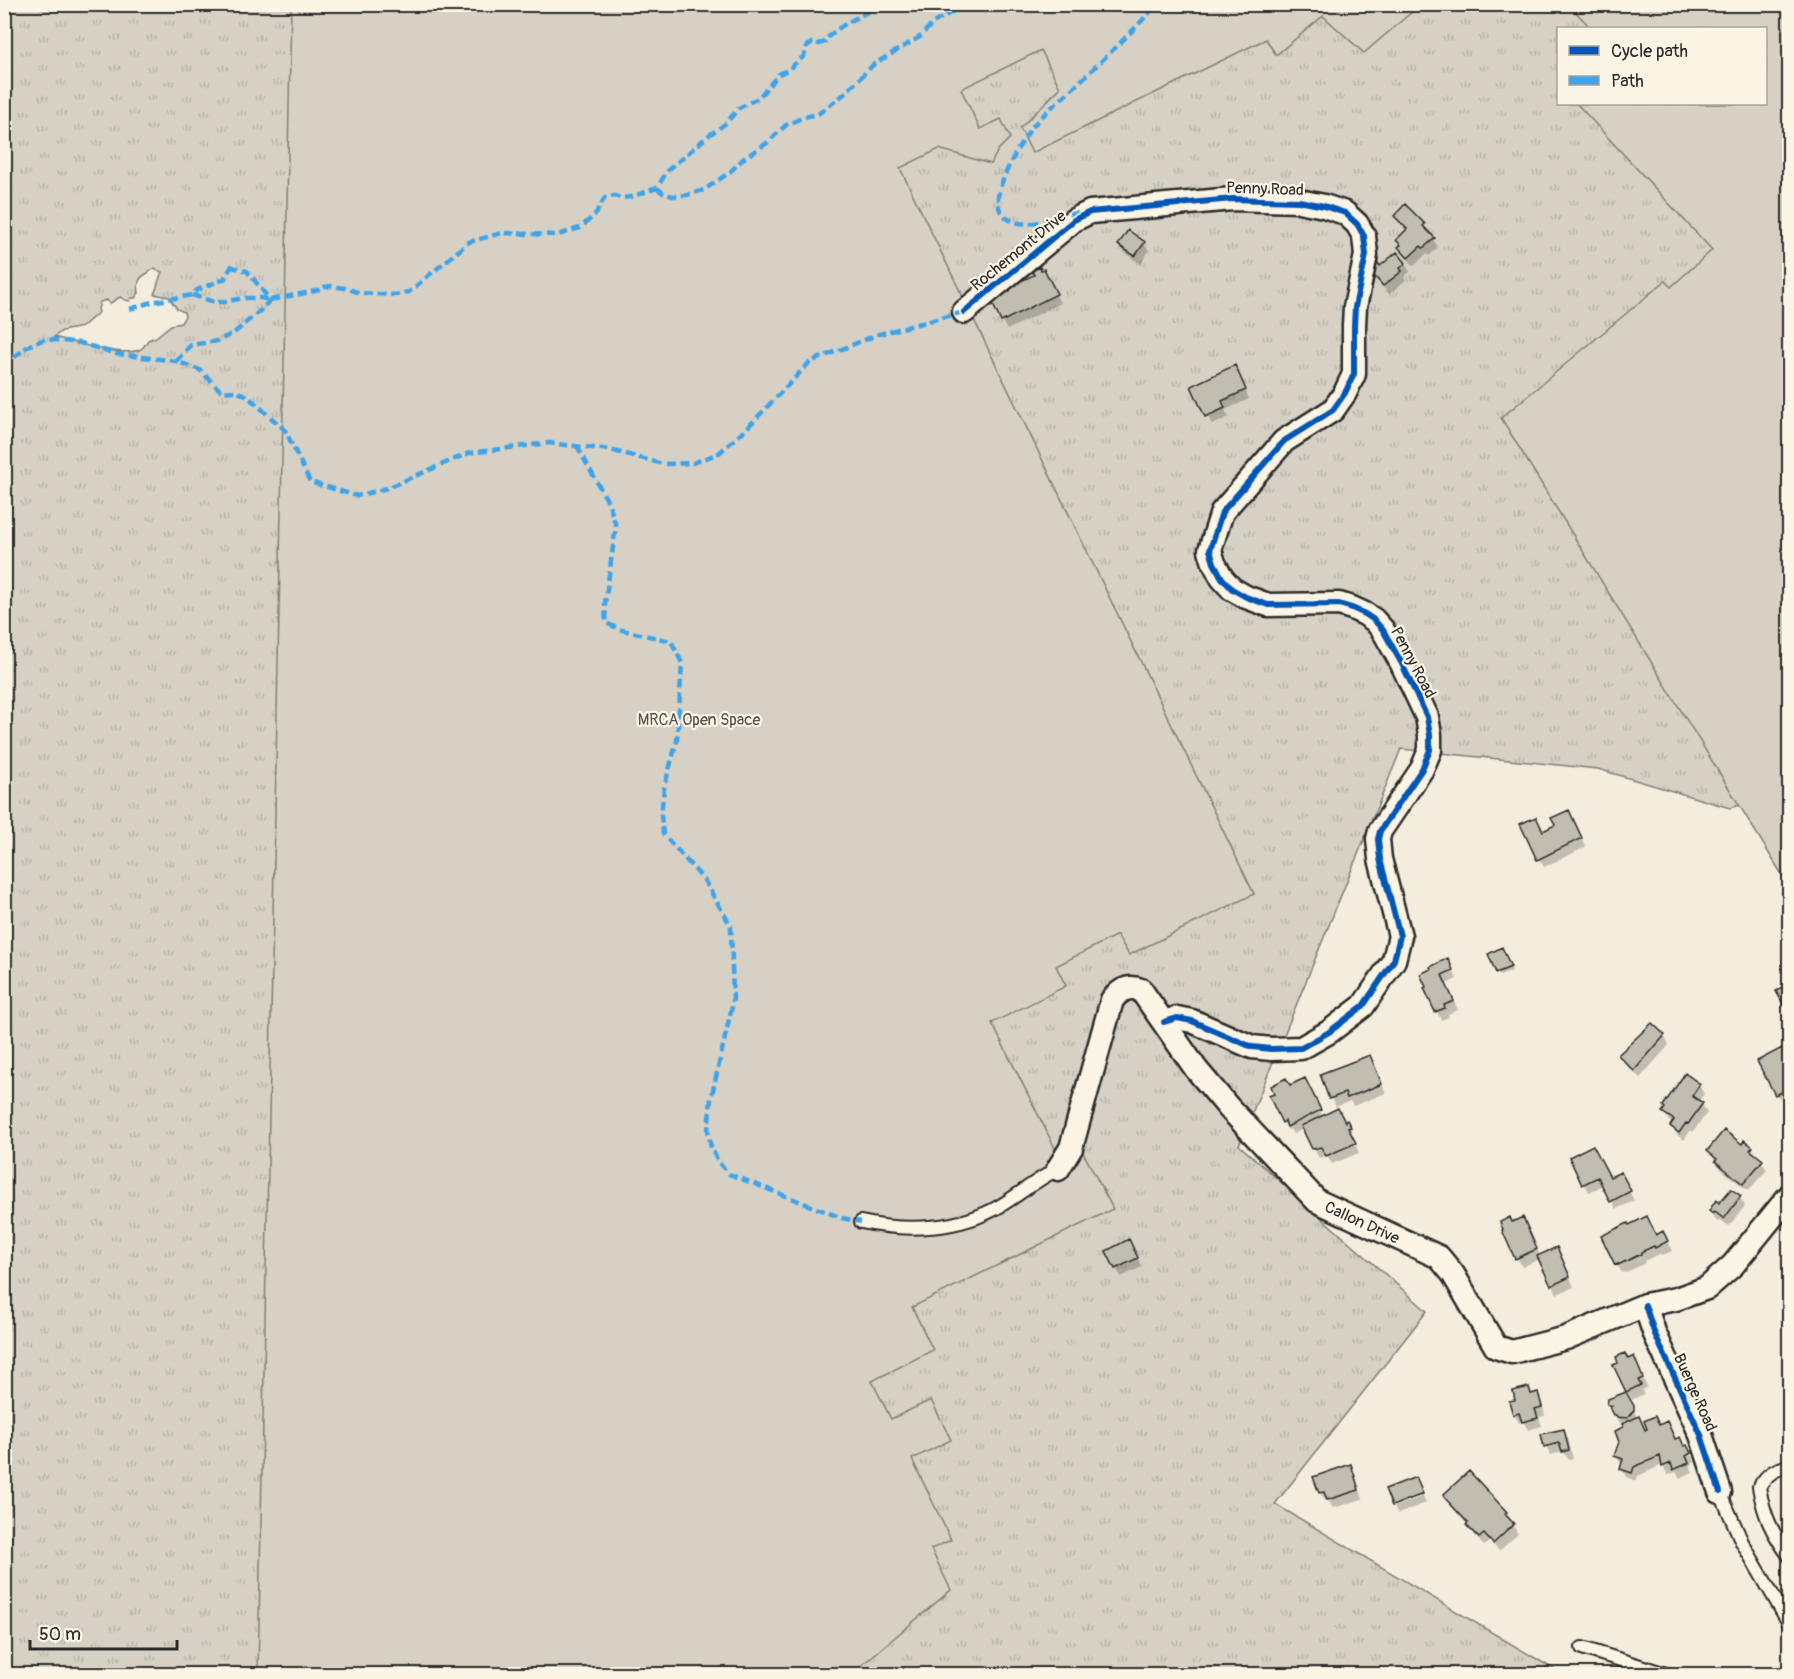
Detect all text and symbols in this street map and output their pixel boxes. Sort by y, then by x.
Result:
legend [1557,27,1767,105]
text: Cycle path [1611,40,1688,63]
text: Path [1611,70,1644,93]
street label: Penny Road [1226,178,1304,200]
street label: Rochemont Drive [967,206,1070,295]
street label: Penny Road [1386,623,1440,701]
park label: MRCA Open Space [638,710,760,730]
street label: Callon Drive [1321,1197,1403,1249]
street label: Buerge Road [1669,1350,1721,1435]
scale bar [30,1613,177,1651]
text: 50 m [39,1623,81,1646]

